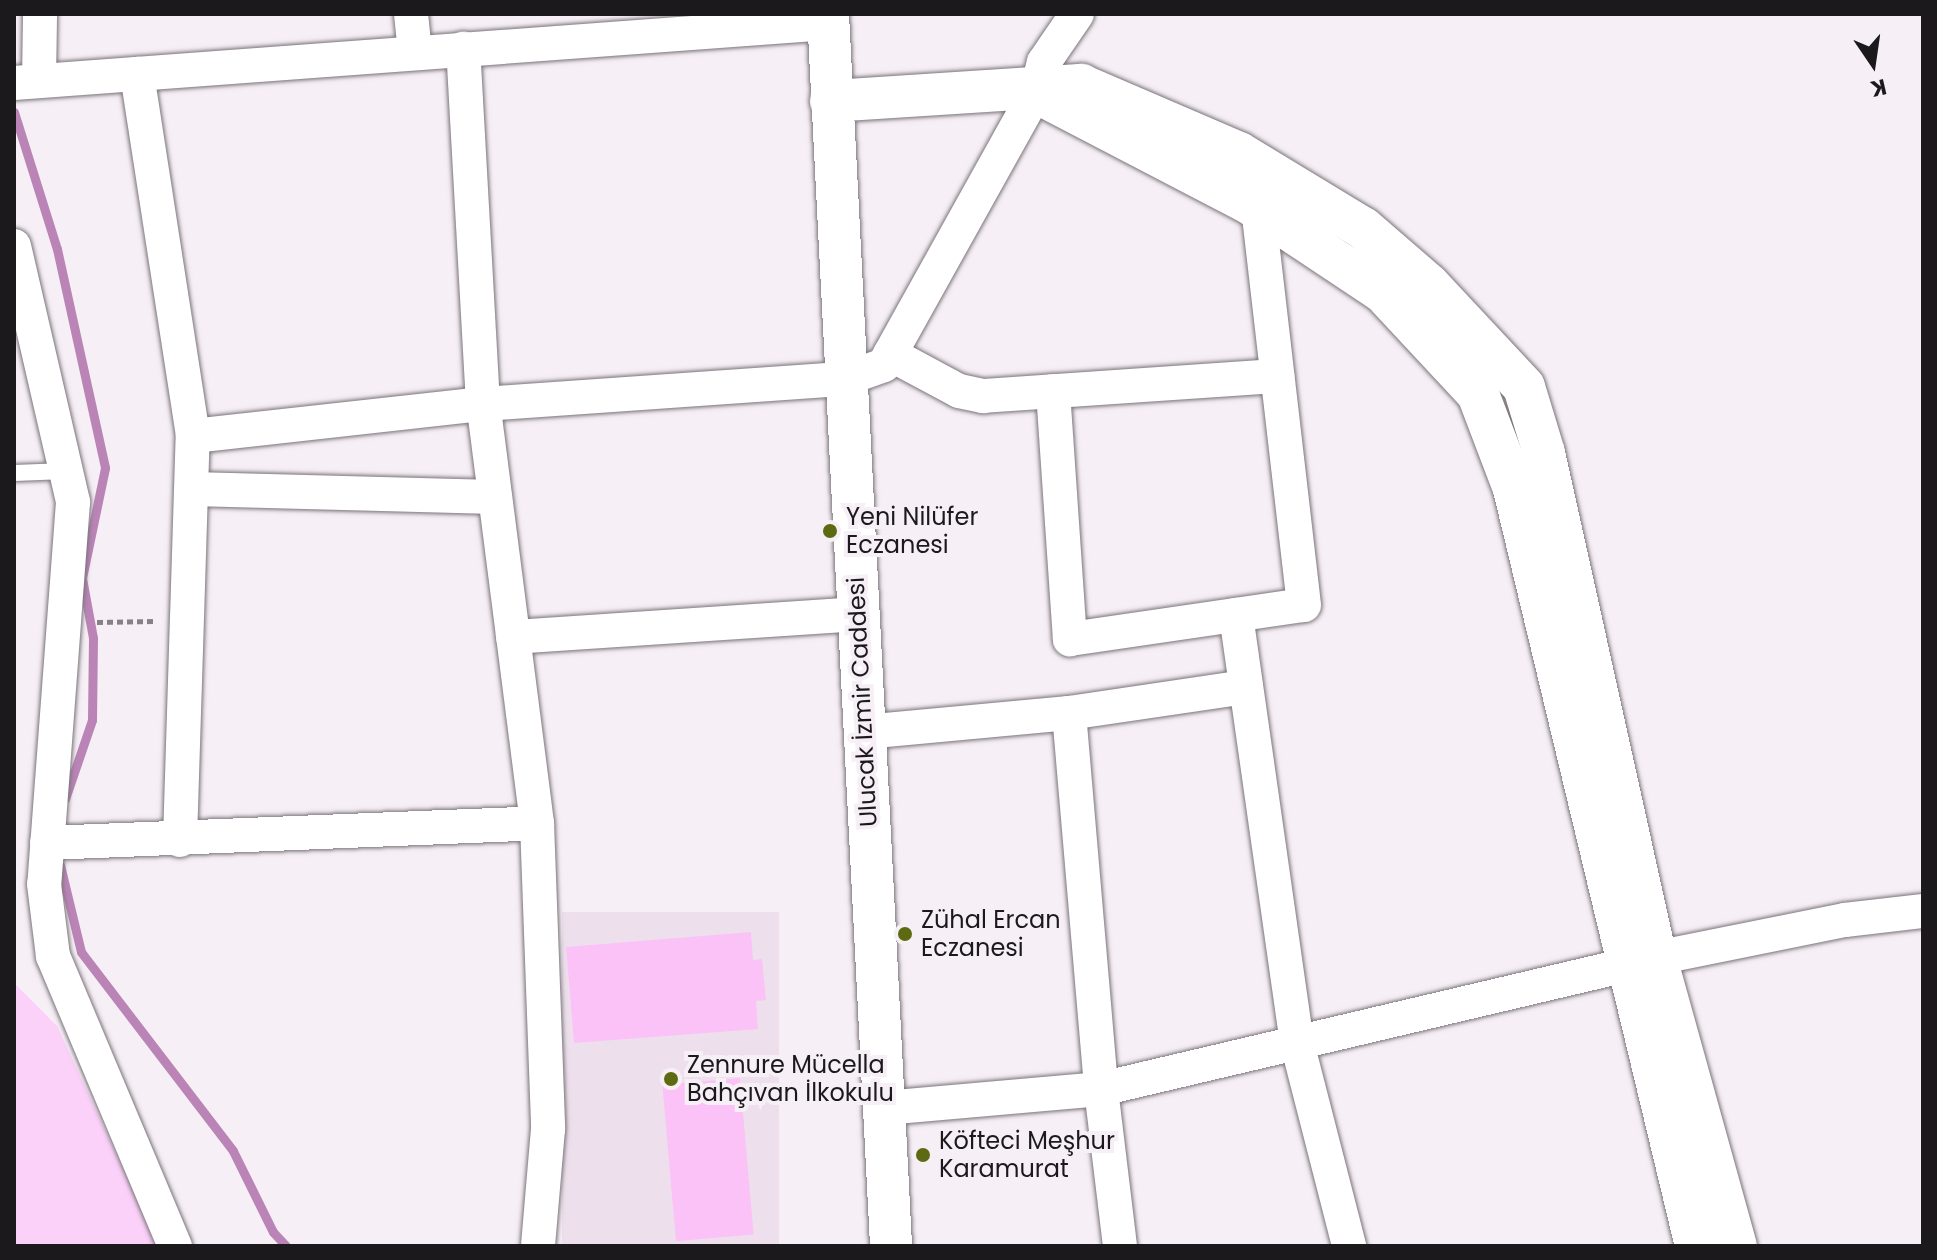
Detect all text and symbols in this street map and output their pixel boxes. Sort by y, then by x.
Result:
north arrow [1833,24,1913,104]
text: K [1868,71,1889,105]
place label: Yeni Nilüfer Eczanesi [846,503,978,559]
marker: Yeni Nilüfer Eczanesi [821,522,839,540]
street label: Ulucak İzmir Caddesi [841,576,883,828]
place label: Zühal Ercan Eczanesi [921,906,1061,962]
marker: Zühal Ercan Eczanesi [896,925,914,943]
place label: Zennure Mücella Bahçıvan İlkokulu [687,1051,894,1107]
marker: Zennure Mücella Bahçıvan İlkokulu [662,1070,680,1088]
place label: Köfteci Meşhur Karamurat [939,1127,1115,1183]
marker: Köfteci Meşhur Karamurat [914,1146,932,1164]

